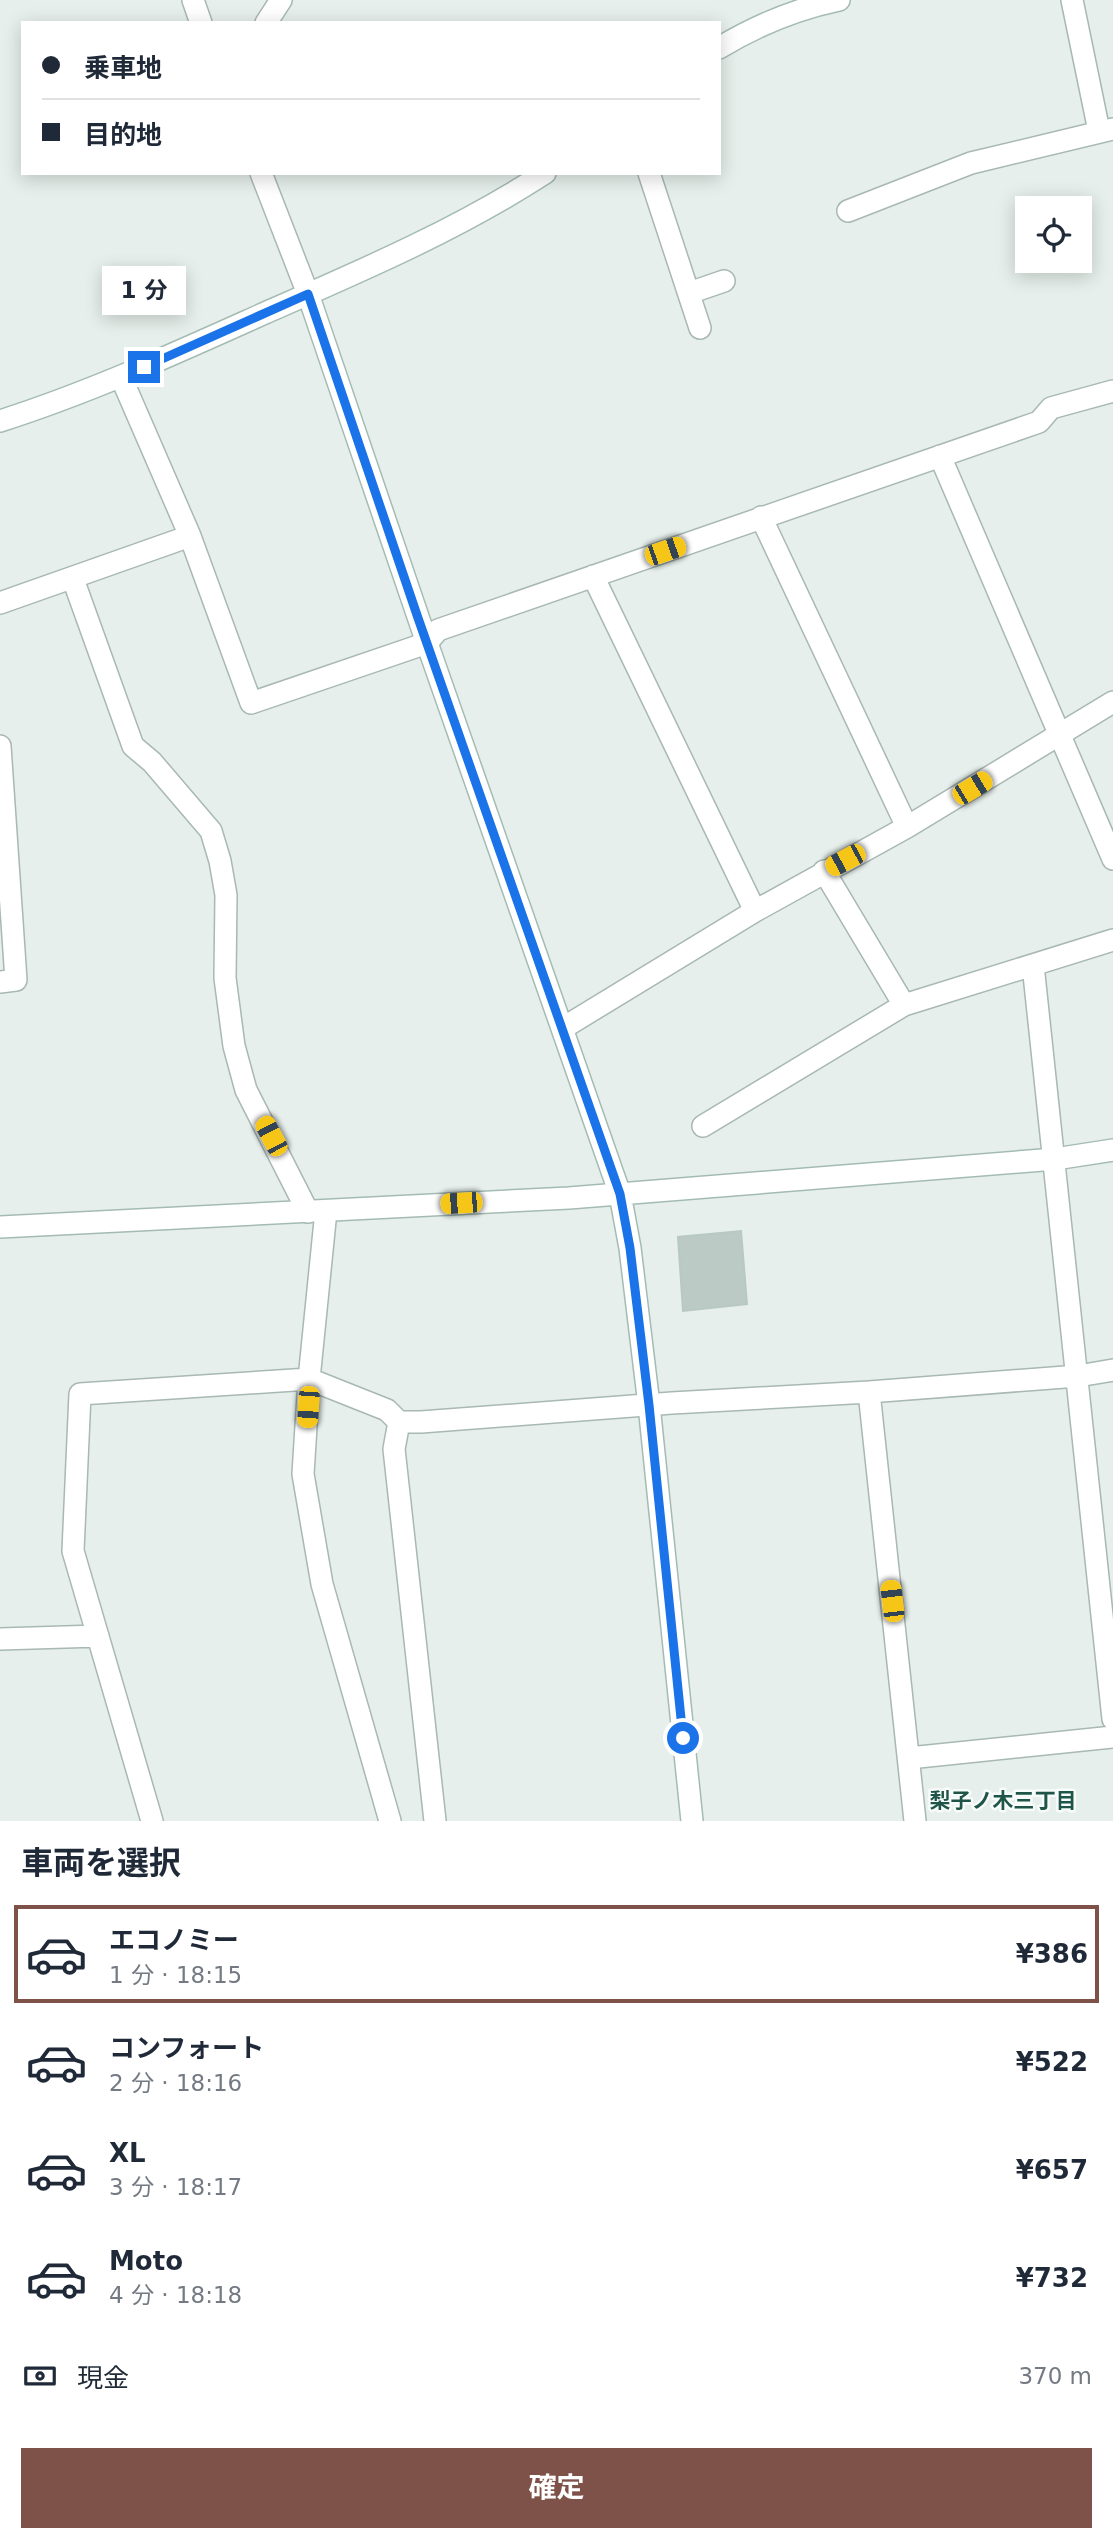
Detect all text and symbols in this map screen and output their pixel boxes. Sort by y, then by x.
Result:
text: 乗車地 [84,53,162,83]
text: 目的地 [84,120,162,150]
map controls [1015,196,1092,273]
button: locate [1015,196,1092,273]
callout: 1 分 [102,266,186,314]
text: 1 分 [120,277,168,303]
route end [128,351,160,383]
car [642,534,689,568]
car [949,768,996,808]
car [822,841,869,879]
car [252,1113,291,1159]
car [440,1191,483,1215]
car [297,1385,320,1429]
car [880,1579,905,1623]
route start [667,1722,699,1754]
district label: 梨子ノ木三丁目 [930,1789,1077,1813]
text: 車両を選択 [21,1844,181,1882]
icon: car [25,1923,88,1986]
text: エコノミー [109,1925,239,1955]
text: ¥386 [1016,1939,1088,1969]
text: 1 分 · 18:15 [109,1962,242,1988]
icon: car [25,2031,88,2094]
text: コンフォート [109,2033,264,2063]
text: ¥522 [1016,2047,1088,2077]
text: 2 分 · 18:16 [109,2070,242,2096]
text: XL [109,2138,146,2168]
icon: car [25,2139,88,2202]
text: ¥657 [1016,2155,1088,2185]
text: 3 分 · 18:17 [109,2174,242,2200]
text: Moto [109,2246,183,2276]
icon: car [25,2247,88,2310]
text: ¥732 [1016,2263,1088,2293]
text: 4 分 · 18:18 [109,2282,242,2308]
icon: cash [21,2357,59,2395]
text: 現金 [77,2363,129,2393]
text: 370 m [1018,2363,1092,2389]
button: 確定 [21,2448,1092,2528]

